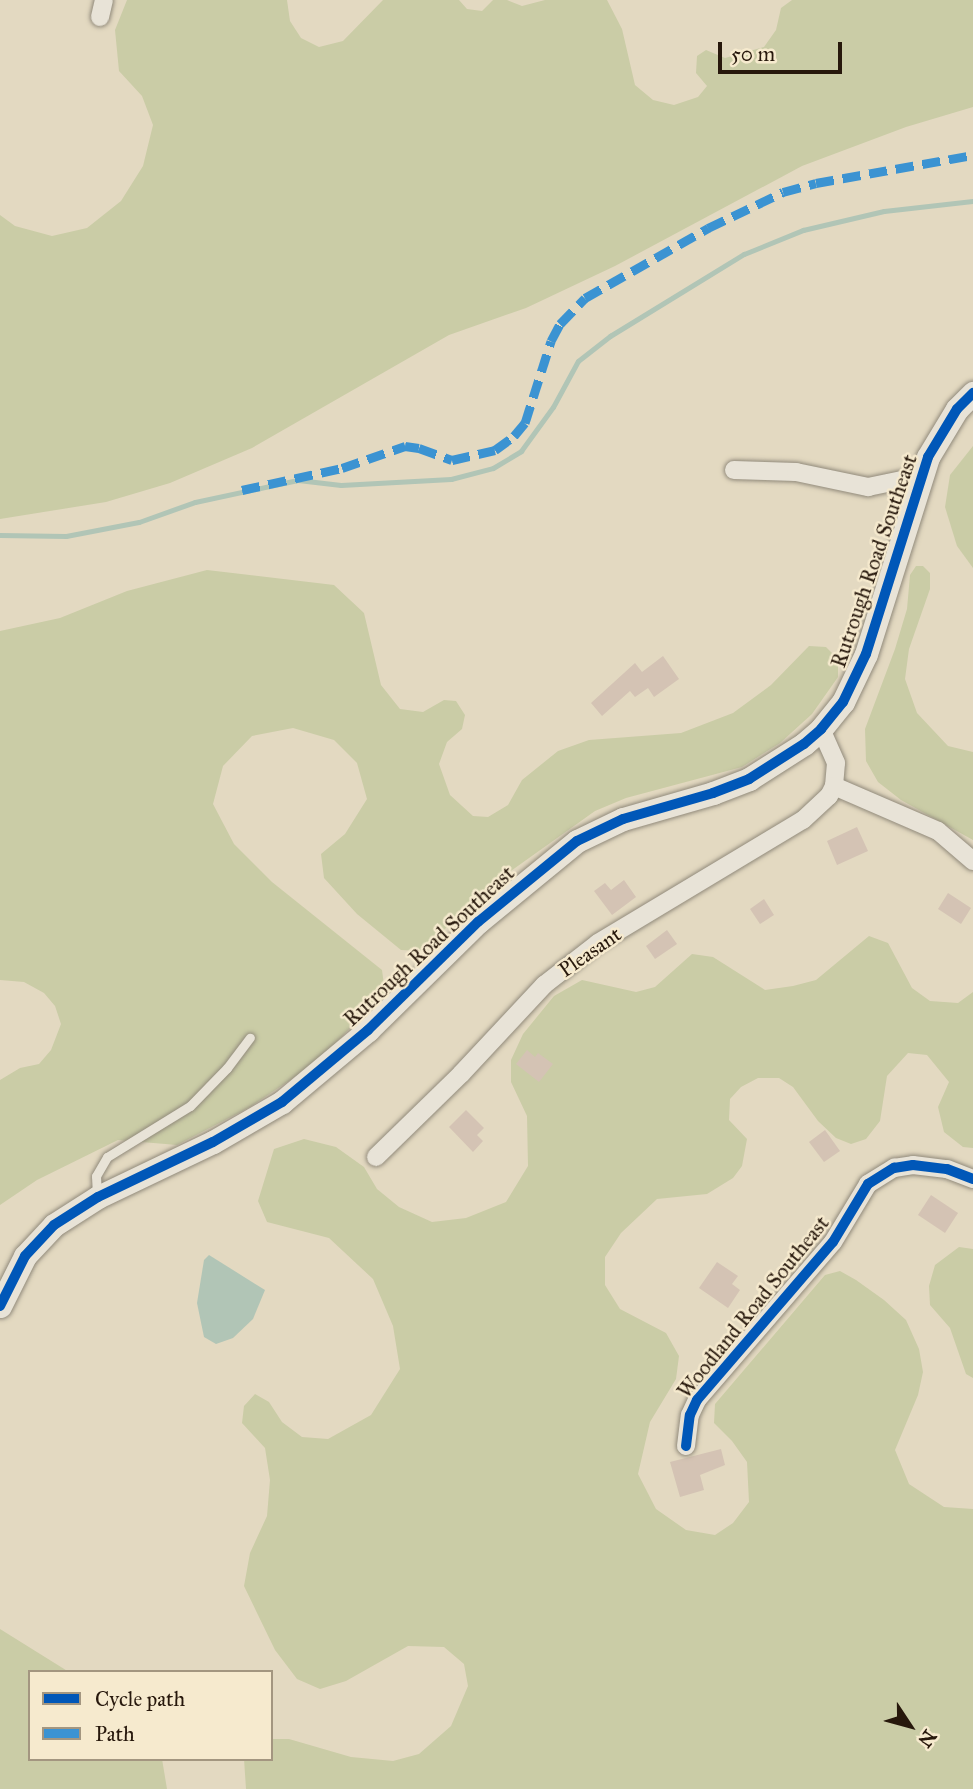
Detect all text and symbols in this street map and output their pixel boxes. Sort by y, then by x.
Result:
scale bar [721,28,845,72]
text: 50 m [731,41,775,67]
street label: Rutrough Road Southeast [826,451,922,671]
street label: Rutrough Road Southeast [339,860,519,1032]
street label: Pleasant [554,921,626,983]
street label: Woodland Road Southeast [672,1211,834,1403]
legend [28,1670,273,1761]
text: Cycle path [95,1686,185,1712]
north arrow [875,1691,945,1761]
text: Path [95,1721,135,1747]
text: N [913,1725,941,1752]

